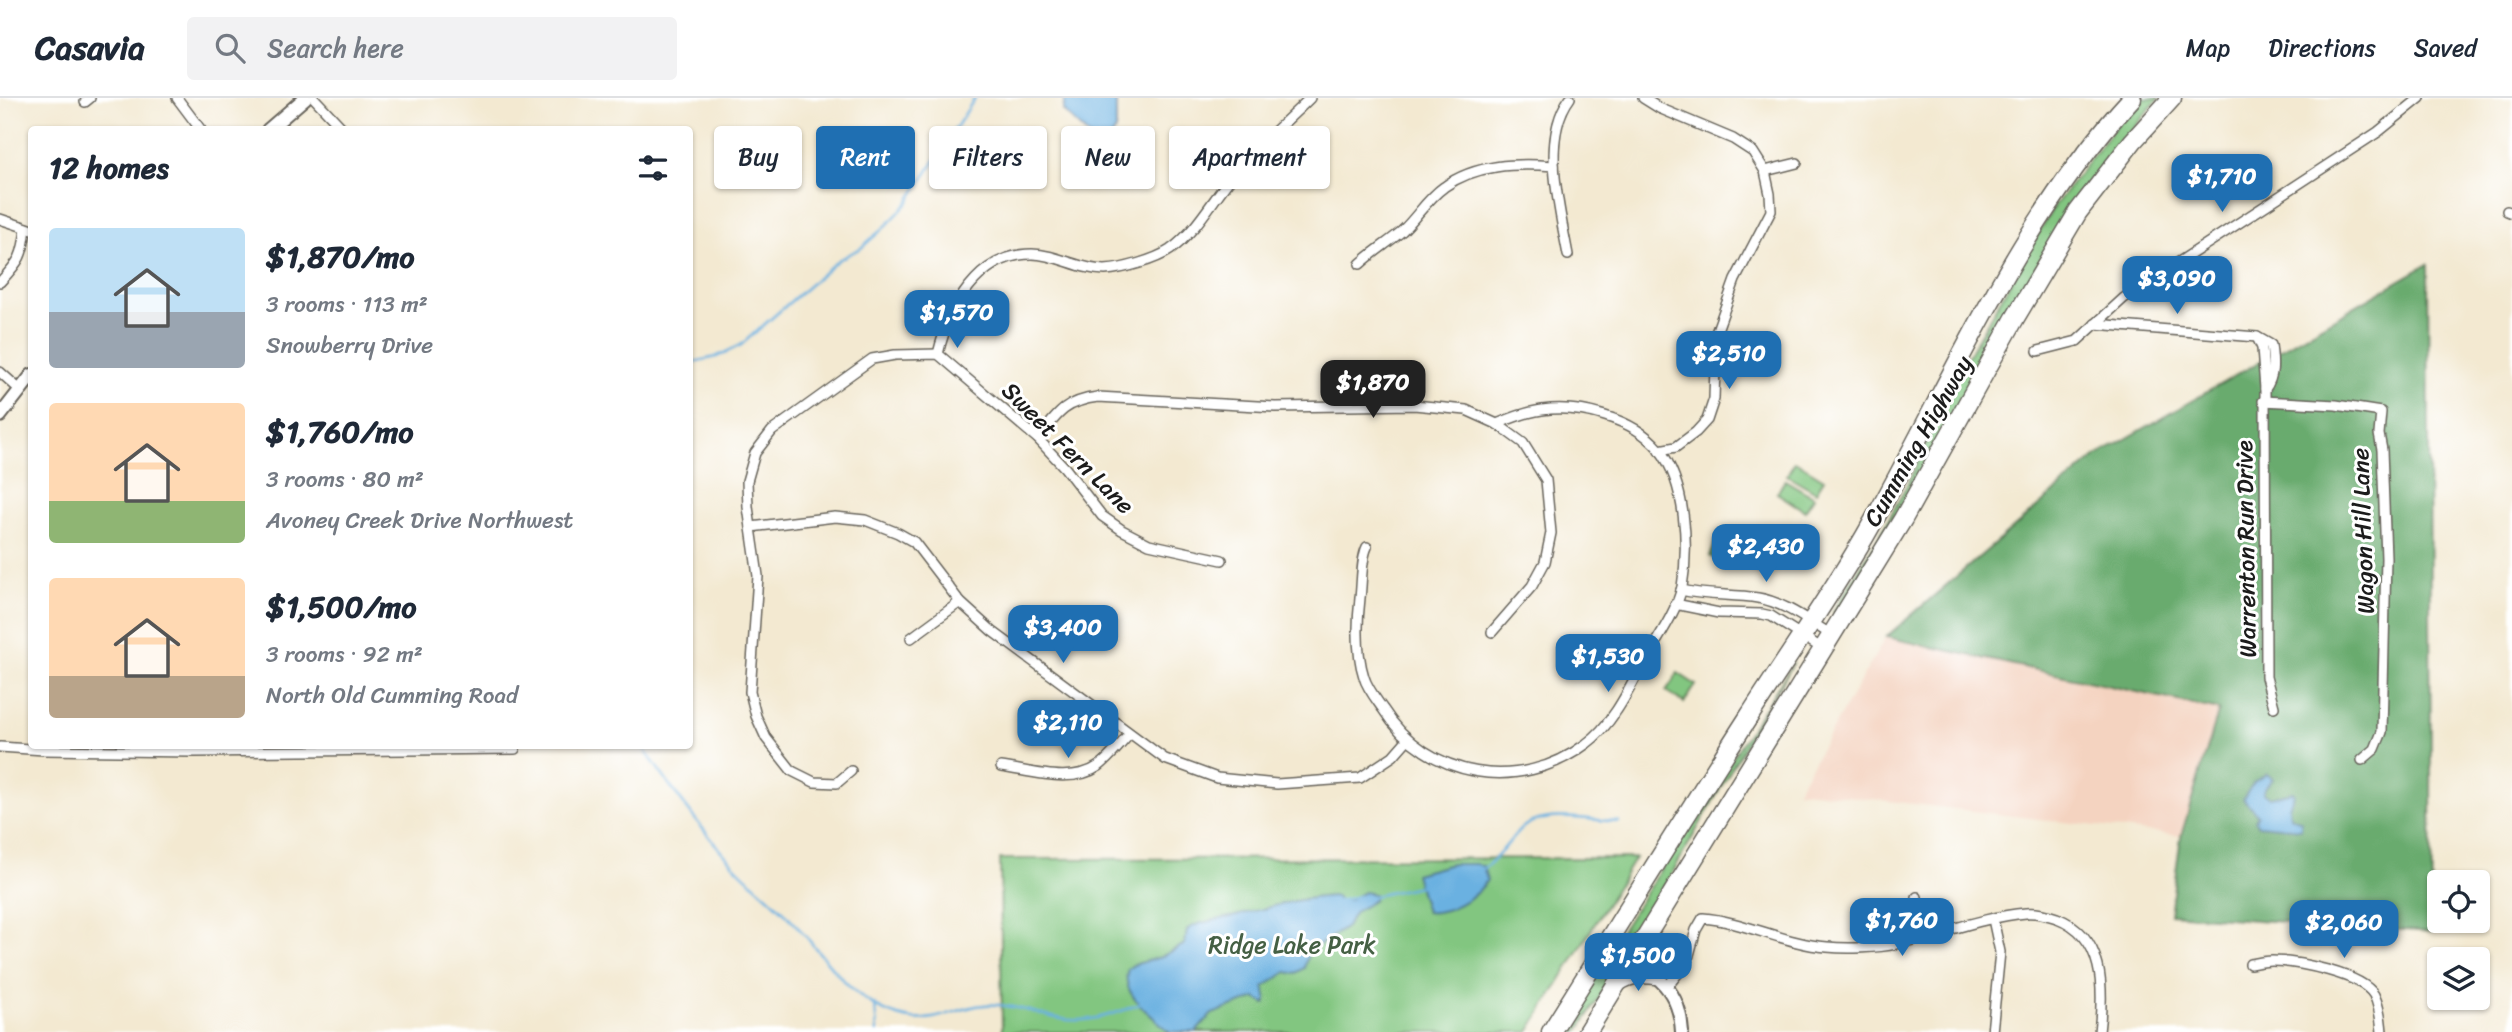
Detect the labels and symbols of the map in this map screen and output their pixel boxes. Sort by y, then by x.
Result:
pin: $1,710 [2165,155,2279,214]
pin: $3,090 [2120,256,2234,316]
pin: $1,570 [900,290,1014,350]
pin: $2,510 [1672,331,1786,391]
street label: Cumming Highway [1852,347,1984,535]
pin: $1,870 [1316,360,1430,420]
street label: Sweet Fern Lane [991,371,1145,525]
street label: Warrenton Run Drive [2223,440,2269,658]
street label: Wagon Hill Lane [2339,447,2387,615]
pin: $2,430 [1709,524,1823,584]
pin: $3,400 [1006,606,1120,665]
pin: $1,530 [1551,634,1665,694]
pin: $2,110 [1011,700,1125,760]
pin: $1,760 [1845,898,1959,958]
pin: $2,060 [2287,900,2401,960]
park label: Ridge Lake Park [1208,924,1376,966]
pin: $1,500 [1581,934,1695,993]

